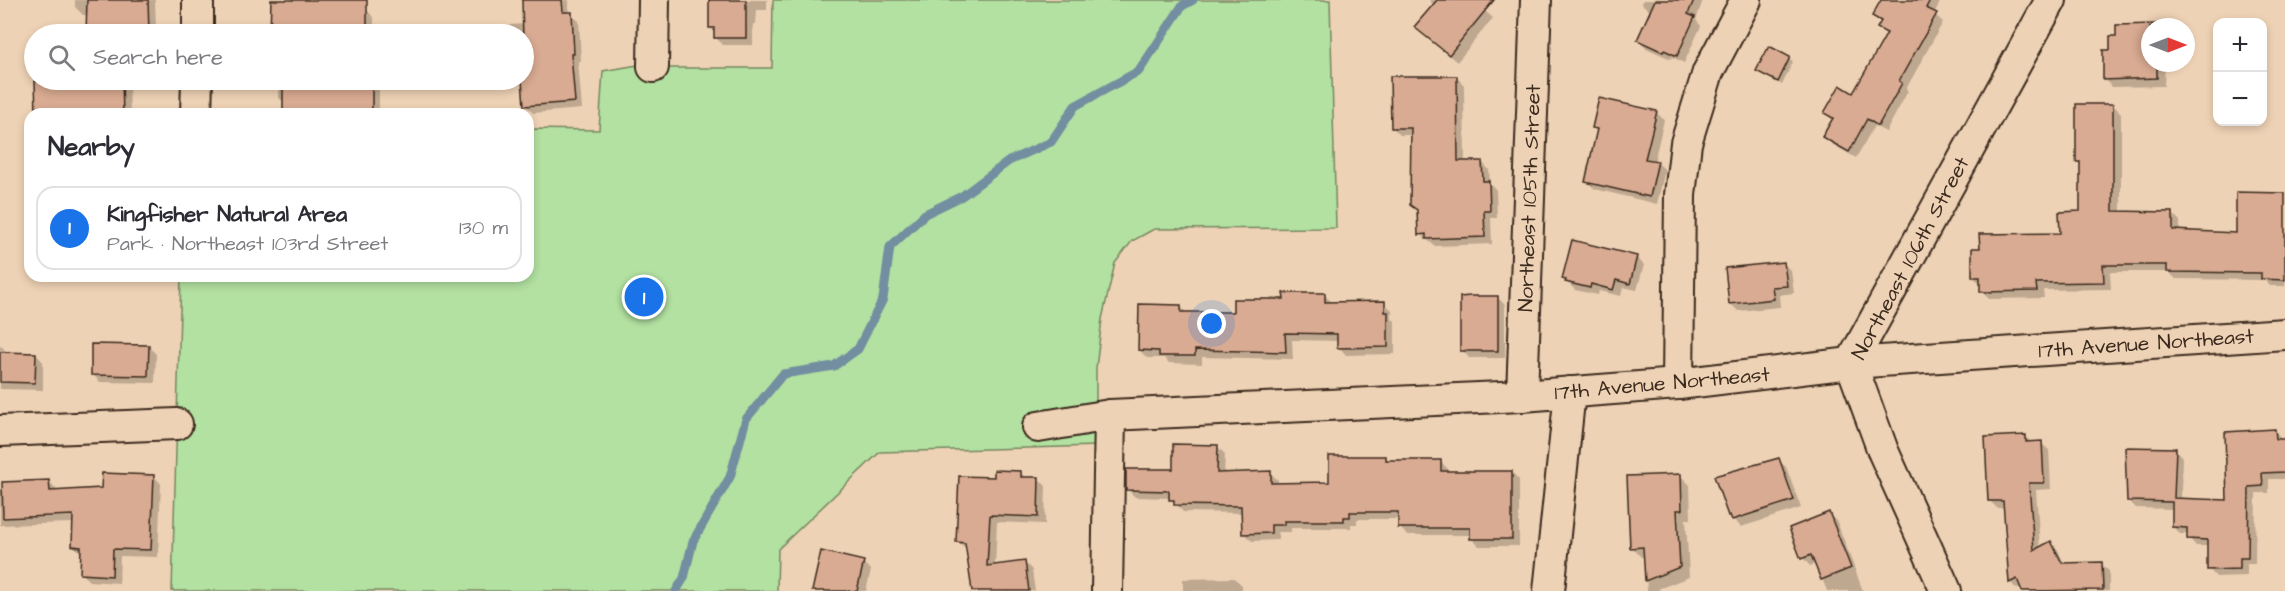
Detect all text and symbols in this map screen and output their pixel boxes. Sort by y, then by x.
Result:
north arrow [2141,18,2195,72]
map controls [2213,18,2267,126]
button: + [2213,18,2267,72]
search box [24,24,534,90]
icon: search [45,41,78,74]
text: Search here [93,42,223,73]
button: − [2213,72,2267,126]
street label: Northeast 105th Street [1511,83,1548,312]
text: Nearby [48,129,135,165]
street label: Northeast 106th Street [1845,151,1977,365]
text: Kingfisher Natural Area [107,199,347,230]
text: 1 [68,214,71,242]
text: 130 m [459,214,508,242]
text: Park · Northeast 103rd Street [107,230,388,258]
pin: 1 [624,274,664,320]
your location [1197,309,1226,338]
street label: 17th Avenue Northeast [2037,321,2255,365]
street label: 17th Avenue Northeast [1553,360,1771,407]

